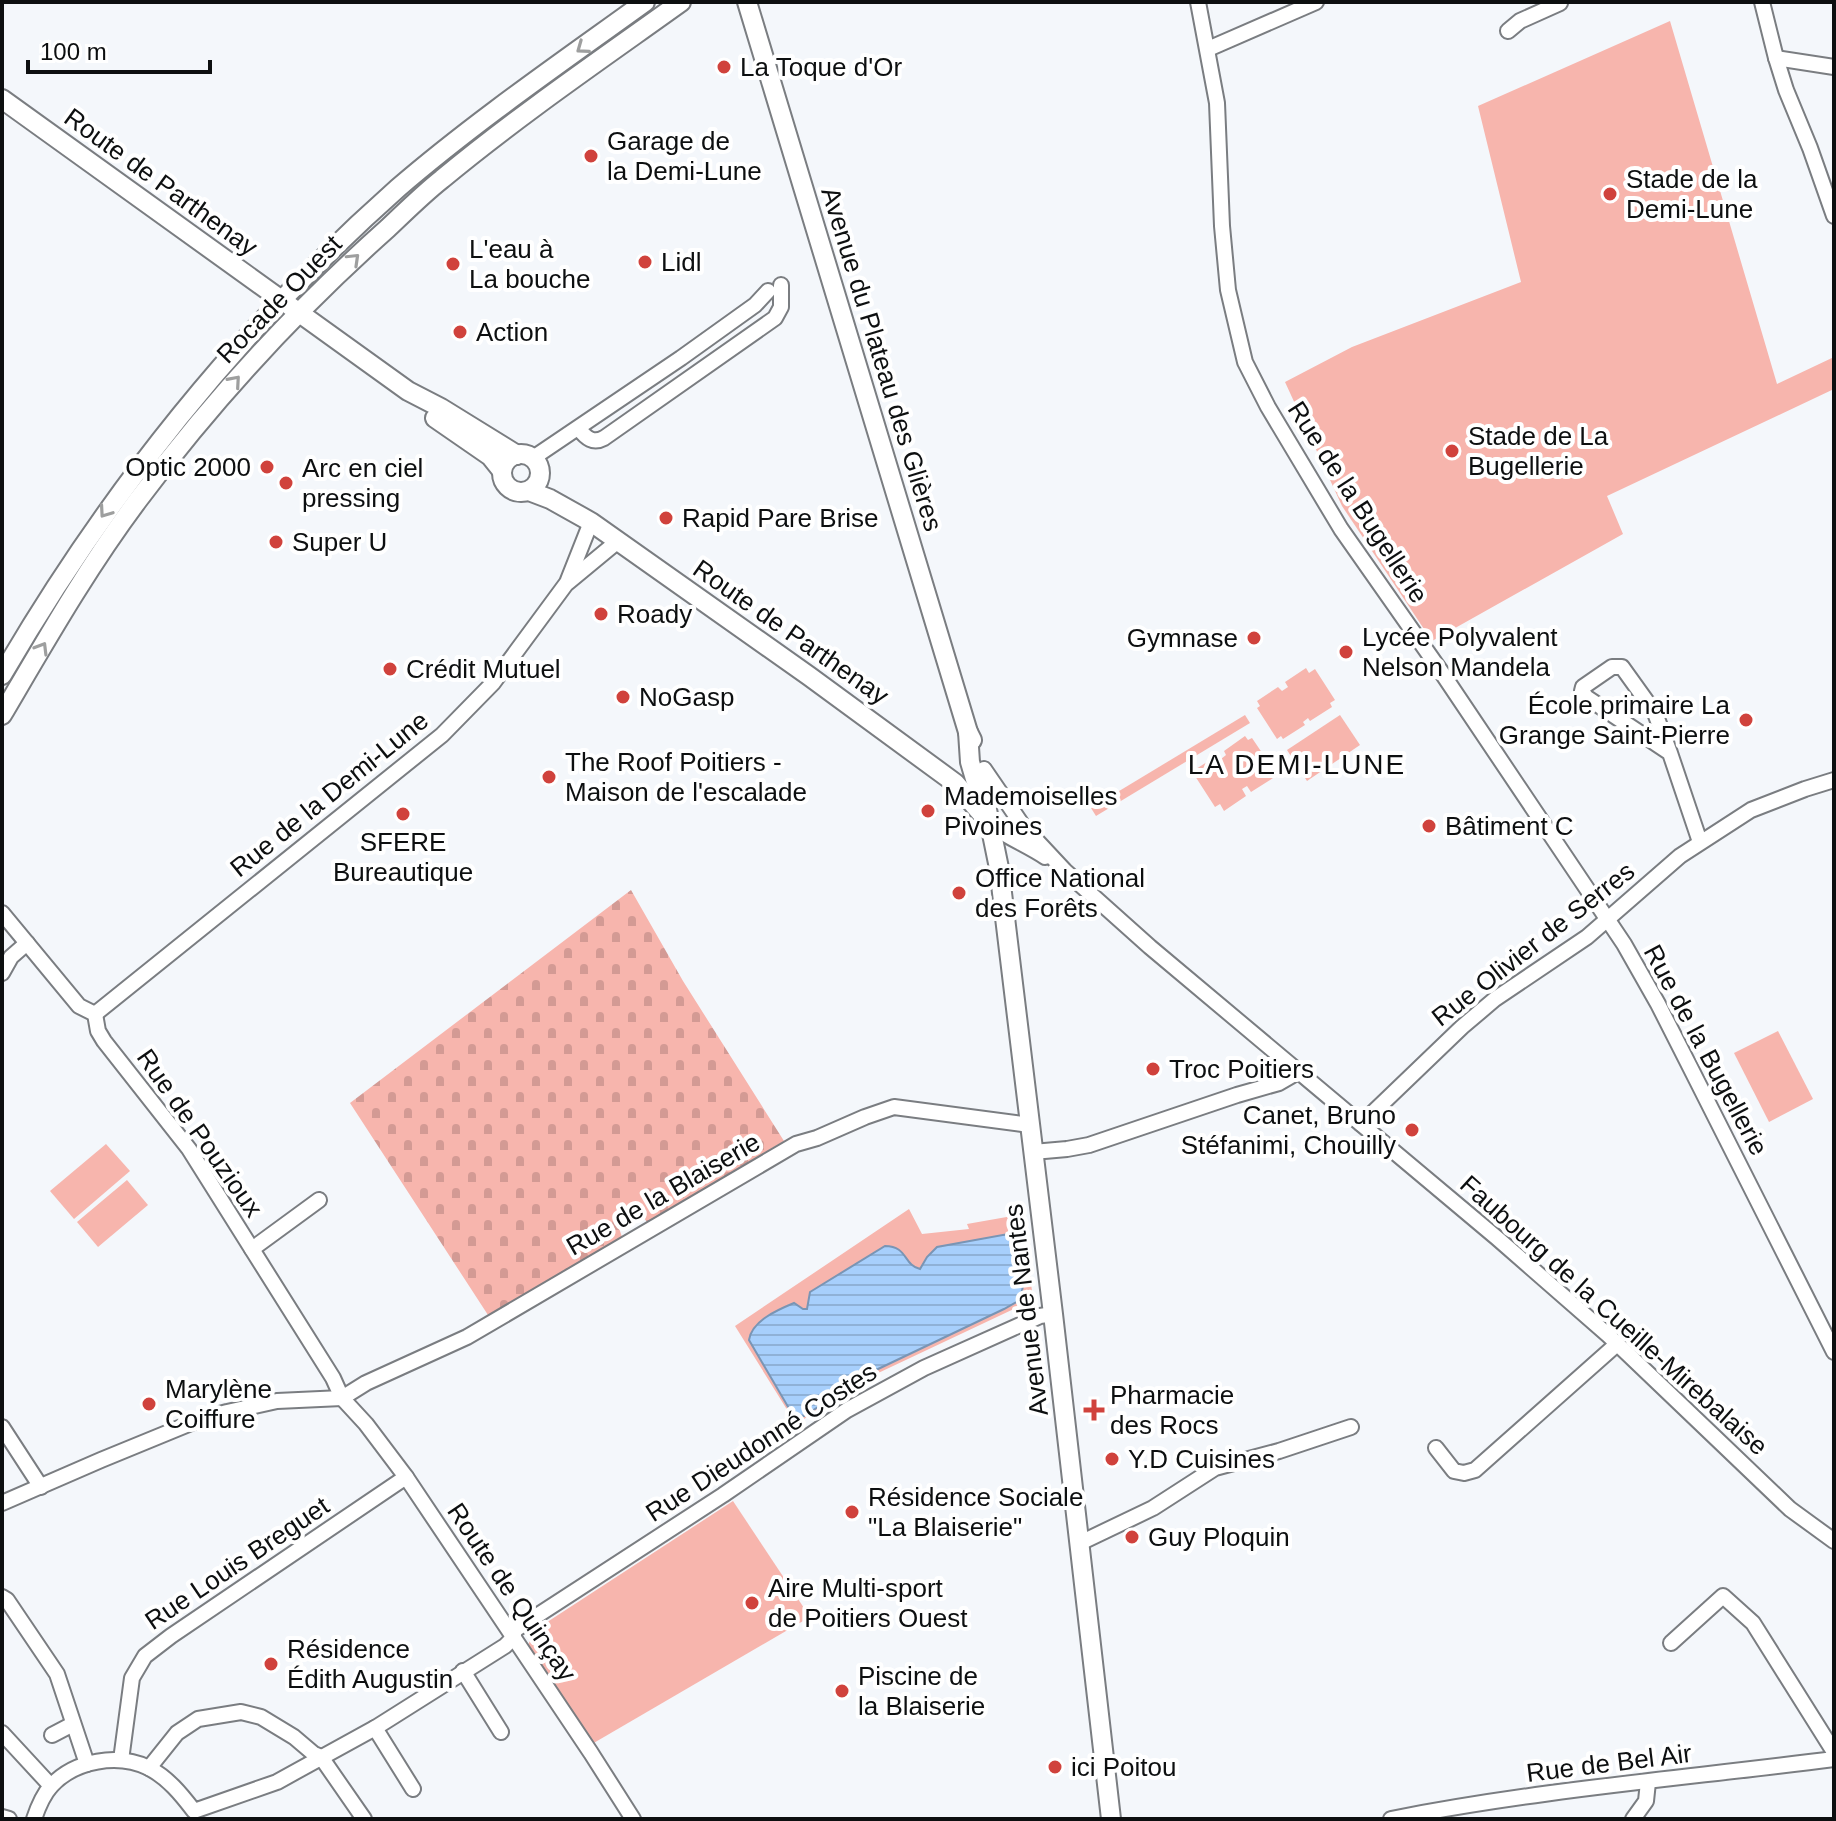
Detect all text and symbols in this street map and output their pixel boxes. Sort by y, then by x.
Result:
scale bar [28,24,210,74]
text: 100 m [40,38,107,65]
one-way arrow [576,38,590,52]
place label: La Toque d'Or [740,52,902,82]
marker: La Toque d'Or [715,58,733,76]
street label: Route de Parthenay [59,102,263,262]
place label: Garage de la Demi-Lune [607,126,762,186]
marker: Garage de la Demi-Lune [582,147,600,165]
place label: Stade de la Demi-Lune [1626,164,1758,224]
street label: Avenue du Plateau des Glières [815,183,949,535]
marker: Stade de la Demi-Lune [1601,185,1619,203]
street label: Rocade Ouest [210,228,348,369]
place label: L'eau à La bouche [469,234,590,294]
place label: Lidl [661,247,701,277]
one-way arrow [345,253,359,268]
marker: Lidl [636,253,654,271]
marker: L'eau à La bouche [444,255,462,273]
place label: Action [476,317,548,347]
marker: Action [451,323,469,341]
one-way arrow [225,376,240,391]
street label: Rue de la Bugellerie [1282,396,1434,608]
place label: Stade de La Bugellerie [1468,421,1609,481]
marker: Stade de La Bugellerie [1443,442,1461,460]
place label: Optic 2000 [125,452,251,482]
place label: Arc en ciel pressing [302,453,423,513]
marker: Optic 2000 [258,458,276,476]
marker: Arc en ciel pressing [277,474,295,492]
one-way arrow [101,503,115,518]
place label: Rapid Pare Brise [682,503,879,533]
marker: Rapid Pare Brise [657,509,675,527]
place label: Super U [292,527,387,557]
marker: Super U [267,533,285,551]
street label: Route de Parthenay [688,553,894,711]
place label: Roady [617,599,692,629]
marker: Roady [592,605,610,623]
place label: Lycée Polyvalent Nelson Mandela [1362,622,1558,682]
place label: Gymnase [1127,623,1238,653]
marker: Gymnase [1245,629,1263,647]
one-way arrow [32,642,47,657]
marker: Lycée Polyvalent Nelson Mandela [1337,643,1355,661]
place label: Crédit Mutuel [406,654,561,684]
marker: Crédit Mutuel [381,660,399,678]
place label: NoGasp [639,682,734,712]
marker: NoGasp [614,688,632,706]
place label: École primaire La Grange Saint-Pierre [1499,690,1731,750]
street label: Rue de la Demi-Lune [224,705,434,883]
marker: École primaire La Grange Saint-Pierre [1737,711,1755,729]
place label: The Roof Poitiers - Maison de l'escalade [565,747,807,807]
district label: LA DEMI-LUNE [1188,749,1406,780]
marker: The Roof Poitiers - Maison de l'escalade [540,768,558,786]
place label: Mademoiselles Pivoines [944,781,1117,841]
marker: Mademoiselles Pivoines [919,802,937,820]
marker: SFERE Bureautique [394,805,412,823]
place label: Bâtiment C [1445,811,1574,841]
marker: Bâtiment C [1420,817,1438,835]
place label: SFERE Bureautique [333,827,473,887]
street label: Rue Olivier de Serres [1426,856,1640,1032]
place label: Office National des Forêts [975,863,1145,923]
marker: Office National des Forêts [950,884,968,902]
street label: Rue de la Bugellerie [1638,940,1774,1160]
street label: Rue de Pouzioux [131,1043,269,1223]
place label: Troc Poitiers [1169,1054,1314,1084]
marker: Troc Poitiers [1144,1060,1162,1078]
place label: Canet, Bruno Stéfanimi, Chouilly [1181,1100,1396,1160]
marker: Canet, Bruno Stéfanimi, Chouilly [1403,1121,1421,1139]
street label: Rue de la Blaiserie [561,1126,765,1262]
street label: Faubourg de la Cueille-Mirebalaise [1454,1169,1774,1461]
street label: Avenue de Nantes [998,1202,1054,1418]
street label: Rue Dieudonné Costes [640,1356,882,1528]
place label: Marylène Coiffure [165,1374,272,1434]
place label: Pharmacie des Rocs [1110,1380,1234,1440]
marker: Marylène Coiffure [140,1395,158,1413]
marker: Pharmacie des Rocs [1085,1401,1103,1419]
place label: Y.D Cuisines [1128,1444,1275,1474]
marker: Y.D Cuisines [1103,1450,1121,1468]
place label: Résidence Sociale "La Blaiserie" [868,1482,1083,1542]
street label: Rue Louis Breguet [139,1490,335,1636]
street label: Route de Quinçay [441,1497,583,1687]
marker: Résidence Sociale "La Blaiserie" [843,1503,861,1521]
place label: Guy Ploquin [1148,1522,1290,1552]
marker: Guy Ploquin [1123,1528,1141,1546]
place label: Aire Multi-sport de Poitiers Ouest [768,1573,968,1633]
marker: Aire Multi-sport de Poitiers Ouest [743,1594,761,1612]
place label: Résidence Édith Augustin [287,1634,453,1694]
marker: Résidence Édith Augustin [262,1655,280,1673]
place label: Piscine de la Blaiserie [858,1661,985,1721]
marker: Piscine de la Blaiserie [833,1682,851,1700]
street label: Rue de Bel Air [1525,1738,1694,1788]
place label: ici Poitou [1071,1752,1177,1782]
marker: ici Poitou [1046,1758,1064,1776]

